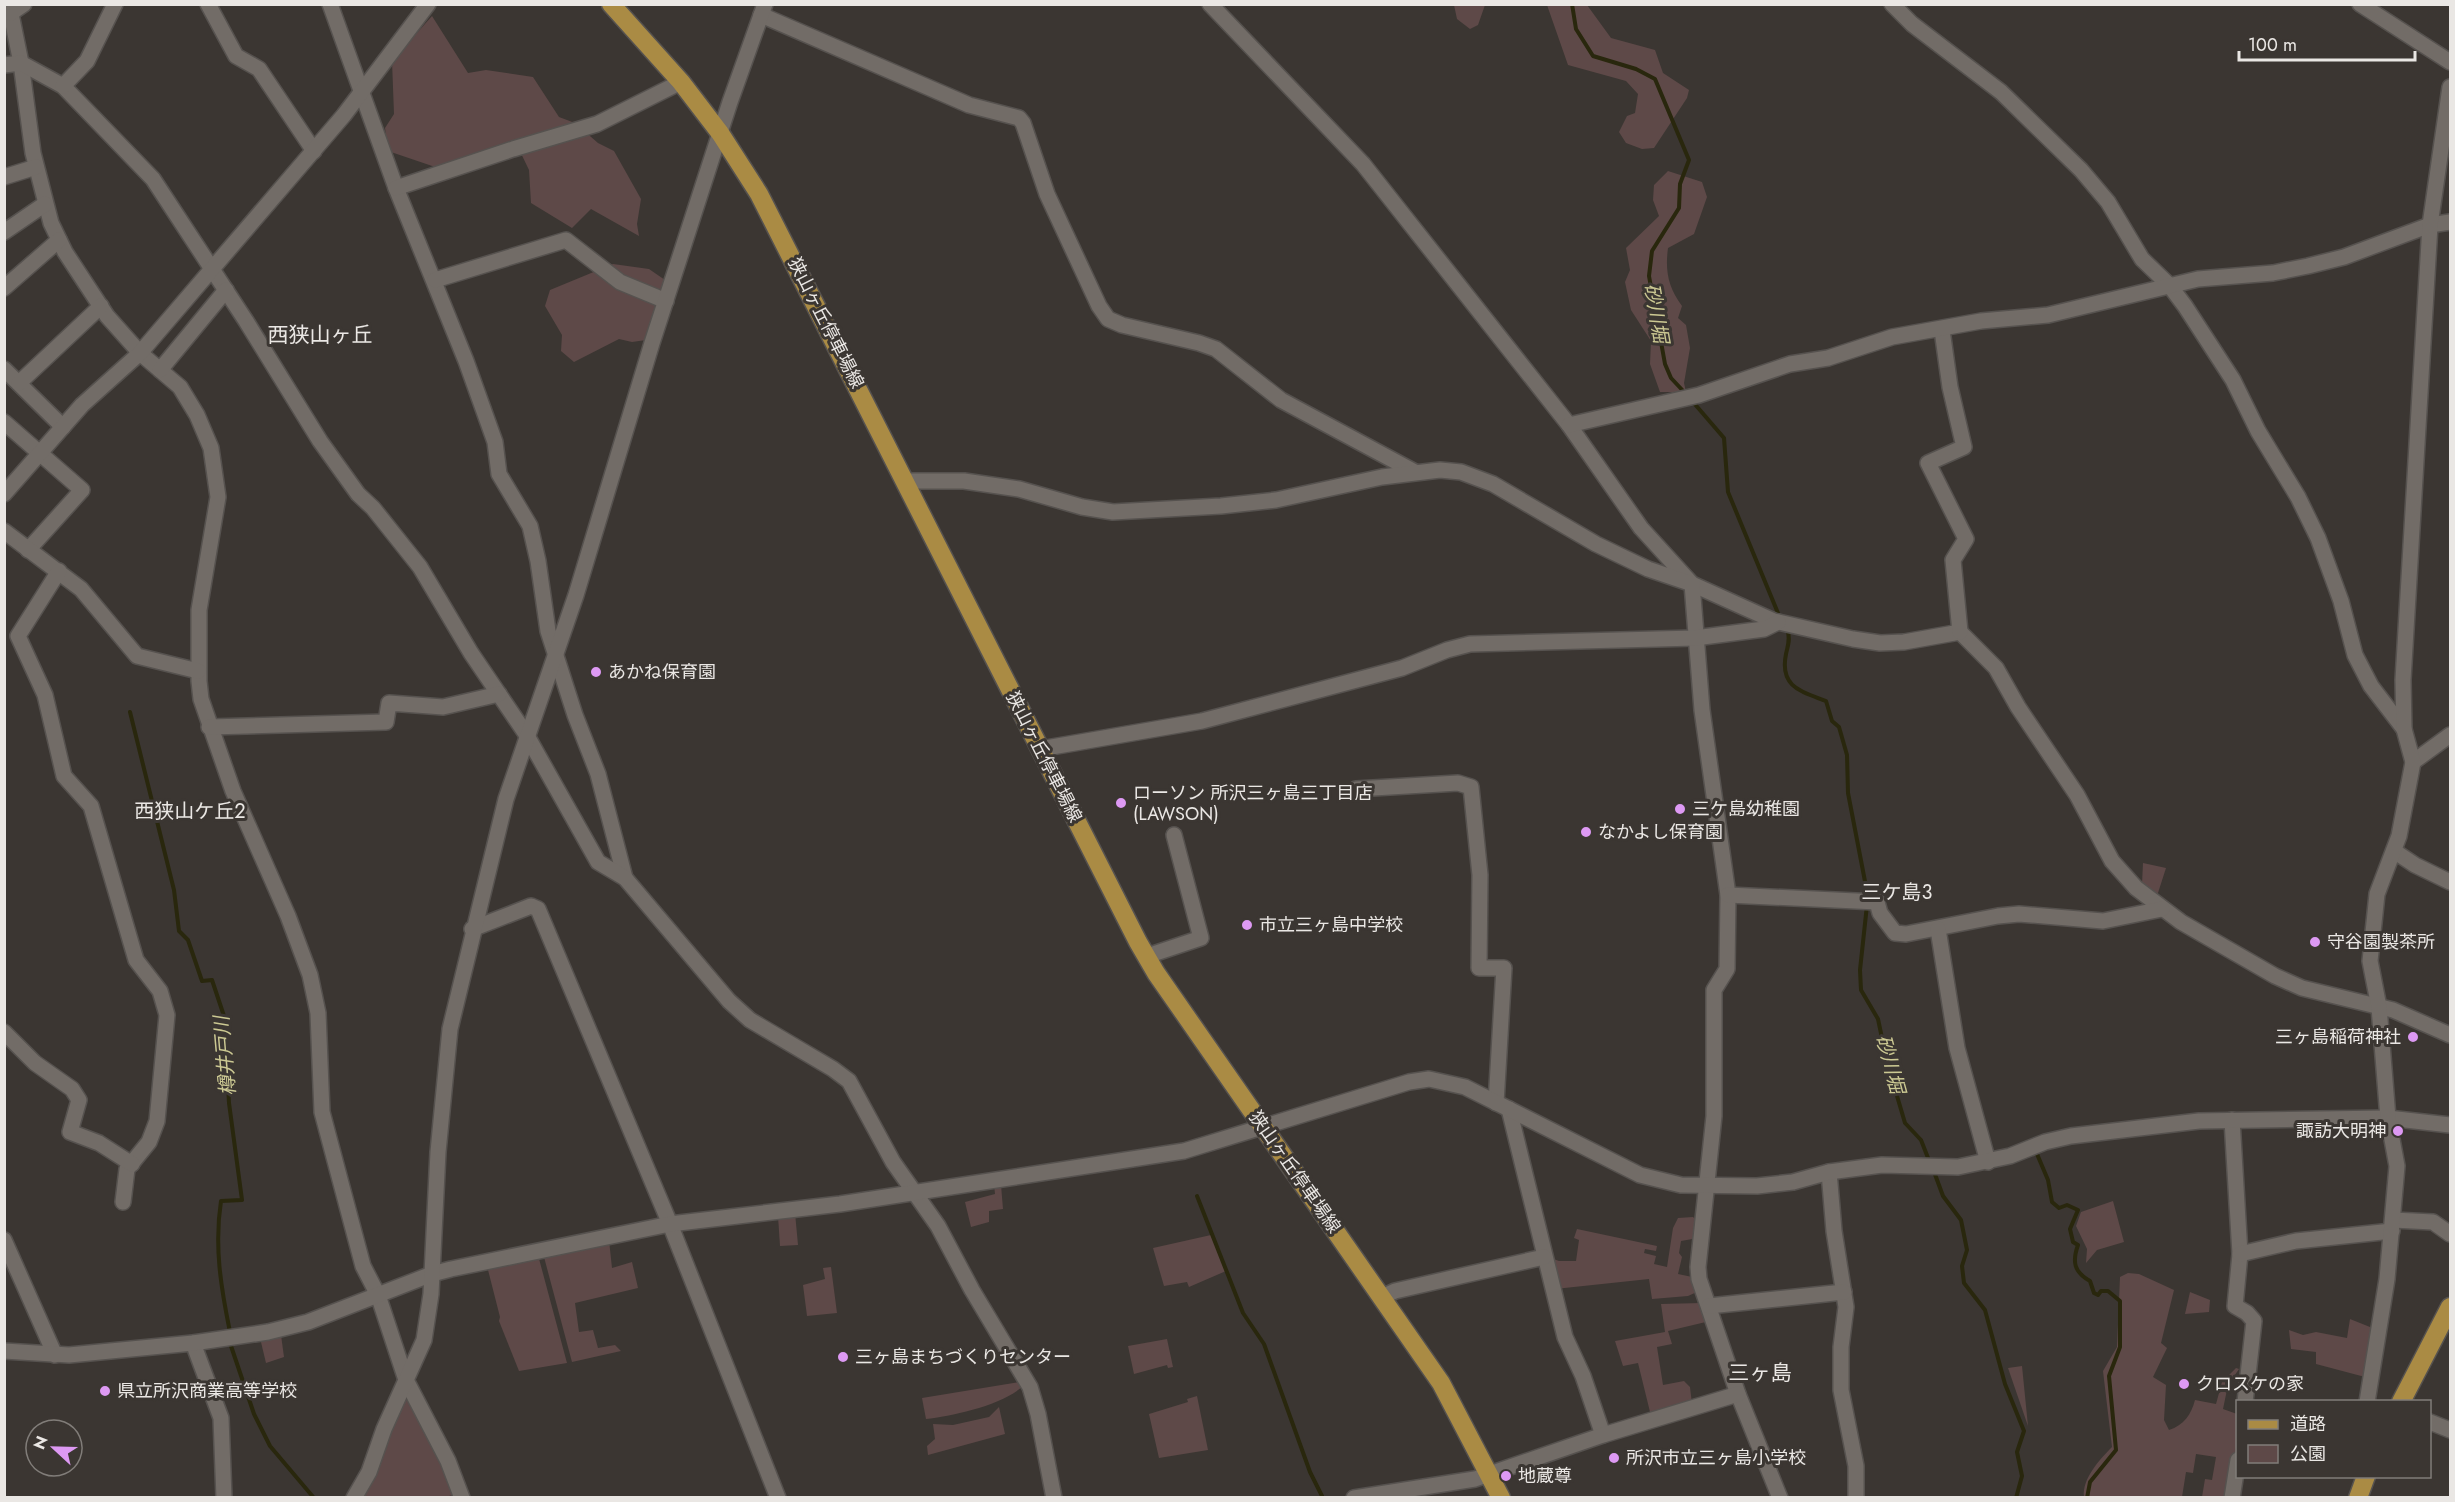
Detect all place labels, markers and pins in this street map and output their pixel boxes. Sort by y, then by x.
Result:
place label: あかね保育園 [608,659,716,685]
marker: あかね保育園 [589,665,603,679]
place label: ローソン 所沢三ヶ島三丁目店 (LAWSON) [1133,780,1372,827]
marker: ローソン 所沢三ヶ島三丁目店 (LAWSON) [1114,796,1128,810]
place label: 三ケ島幼稚園 [1692,796,1800,822]
marker: 三ケ島幼稚園 [1673,802,1687,816]
place label: なかよし保育園 [1598,819,1723,845]
marker: なかよし保育園 [1579,825,1593,839]
place label: 市立三ヶ島中学校 [1259,912,1403,938]
marker: 市立三ヶ島中学校 [1240,918,1254,932]
place label: 守谷園製茶所 [2327,929,2435,955]
marker: 守谷園製茶所 [2308,935,2322,949]
place label: 三ヶ島稲荷神社 [2275,1024,2401,1050]
marker: 三ヶ島稲荷神社 [2406,1030,2420,1044]
place label: 諏訪大明神 [2296,1118,2386,1144]
marker: 諏訪大明神 [2391,1124,2405,1138]
place label: 三ヶ島まちづくりセンター [855,1344,1071,1370]
marker: 三ヶ島まちづくりセンター [836,1350,850,1364]
place label: クロスケの家 [2196,1371,2304,1397]
marker: クロスケの家 [2177,1377,2191,1391]
place label: 県立所沢商業高等学校 [117,1378,297,1404]
marker: 県立所沢商業高等学校 [98,1384,112,1398]
place label: 所沢市立三ヶ島小学校 [1626,1445,1806,1471]
marker: 所沢市立三ヶ島小学校 [1607,1451,1621,1465]
place label: 地蔵尊 [1518,1463,1572,1489]
marker: 地蔵尊 [1499,1469,1513,1483]

